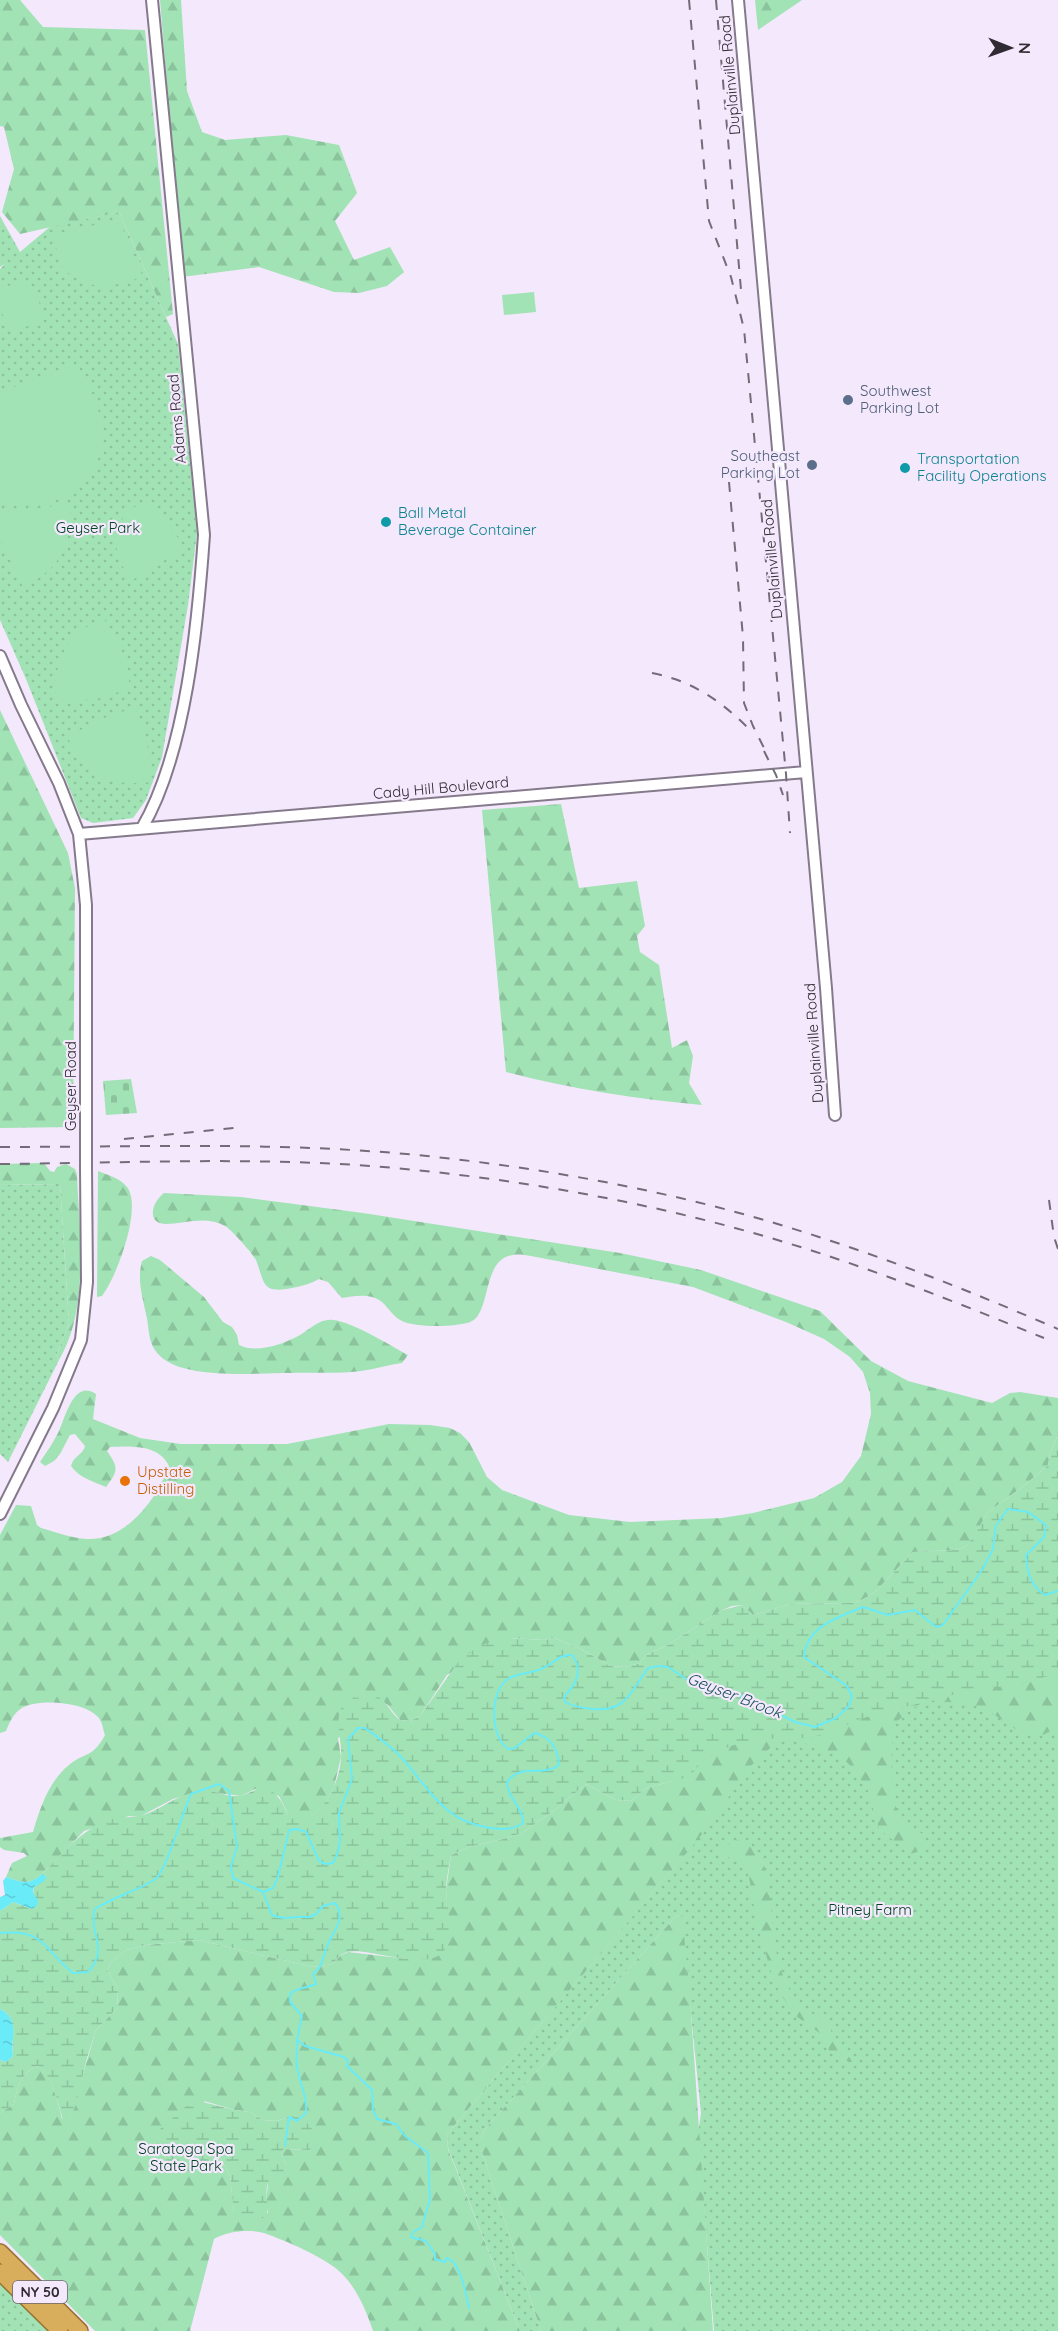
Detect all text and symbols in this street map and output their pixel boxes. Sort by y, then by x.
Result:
street label: Duplainville Road [715,14,744,136]
north arrow [980,18,1040,78]
text: N [1015,42,1035,54]
street label: Adams Road [163,373,190,465]
place label: Southwest Parking Lot [860,381,939,417]
marker: Southwest Parking Lot [841,393,855,407]
place label: Southeast Parking Lot [721,446,800,482]
place label: Transportation Facility Operations [917,449,1046,485]
marker: Southeast Parking Lot [805,458,819,472]
marker: Transportation Facility Operations [898,461,912,475]
street label: Duplainville Road [757,498,786,620]
place label: Ball Metal Beverage Container [398,503,537,539]
marker: Ball Metal Beverage Container [379,515,393,529]
park label: Geyser Park [56,518,140,537]
street label: Cady Hill Boulevard [372,772,510,803]
street label: Duplainville Road [800,982,827,1104]
street label: Geyser Road [61,1041,80,1131]
place label: Upstate Distilling [137,1462,194,1498]
marker: Upstate Distilling [118,1474,132,1488]
water label: Geyser Brook [685,1668,787,1723]
park label: Pitney Farm [828,1900,912,1919]
park label: Saratoga Spa State Park [138,2139,234,2175]
road number: NY 50 [13,2281,67,2303]

